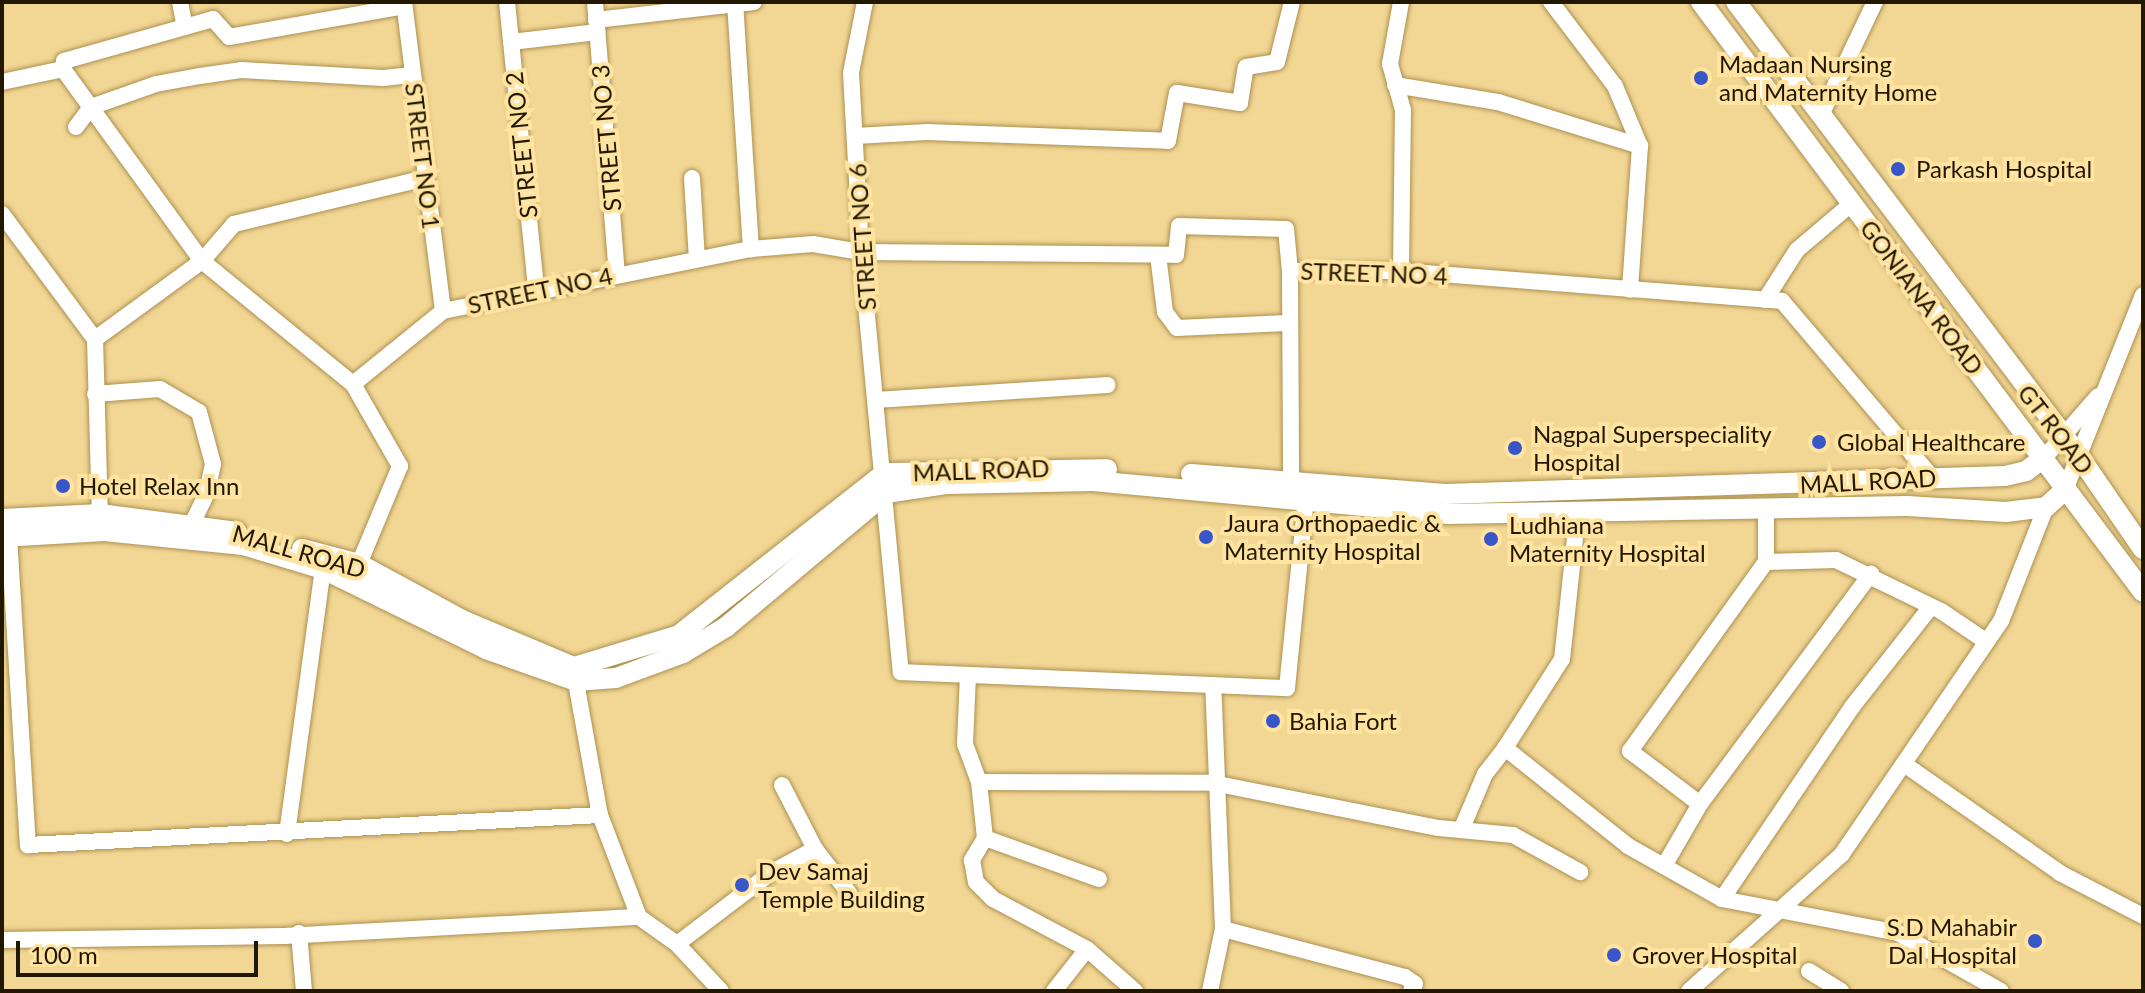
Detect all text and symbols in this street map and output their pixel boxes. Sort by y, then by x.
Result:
place label: Madaan Nursing and Maternity Home [1719,50,1938,106]
street label: STREET NO 3 [585,63,627,213]
marker: Madaan Nursing and Maternity Home [1690,67,1712,89]
street label: STREET NO 2 [499,70,543,220]
street label: STREET NO 1 [400,81,446,231]
place label: Parkash Hospital [1916,155,2092,183]
marker: Parkash Hospital [1887,158,1909,180]
street label: STREET NO 6 [842,162,882,312]
street label: GONIANA ROAD [1854,214,1990,380]
street label: STREET NO 4 [1300,256,1448,290]
street label: STREET NO 4 [465,261,615,319]
street label: GT ROAD [2012,378,2100,480]
place label: Nagpal Superspeciality Hospital [1533,420,1772,476]
place label: Global Healthcare [1837,428,2025,456]
marker: Global Healthcare [1808,431,1830,453]
marker: Nagpal Superspeciality Hospital [1504,437,1526,459]
street label: MALL ROAD [912,453,1050,487]
street label: MALL ROAD [1799,463,1937,499]
place label: Hotel Relax Inn [79,472,239,500]
marker: Hotel Relax Inn [54,477,72,495]
place label: Jaura Orthopaedic & Maternity Hospital [1224,509,1441,565]
place label: Ludhiana Maternity Hospital [1509,511,1706,567]
street label: MALL ROAD [229,518,369,584]
marker: Jaura Orthopaedic & Maternity Hospital [1195,526,1217,548]
marker: Ludhiana Maternity Hospital [1480,528,1502,550]
place label: Bahia Fort [1289,707,1397,735]
marker: Bahia Fort [1264,712,1282,730]
place label: Dev Samaj Temple Building [758,857,925,913]
marker: Dev Samaj Temple Building [733,876,751,894]
place label: S.D Mahabir Dal Hospital [1887,913,2017,969]
scale bar [20,925,262,975]
marker: S.D Mahabir Dal Hospital [2024,930,2046,952]
text: 100 m [30,940,98,969]
place label: Grover Hospital [1632,941,1798,969]
marker: Grover Hospital [1603,944,1625,966]

